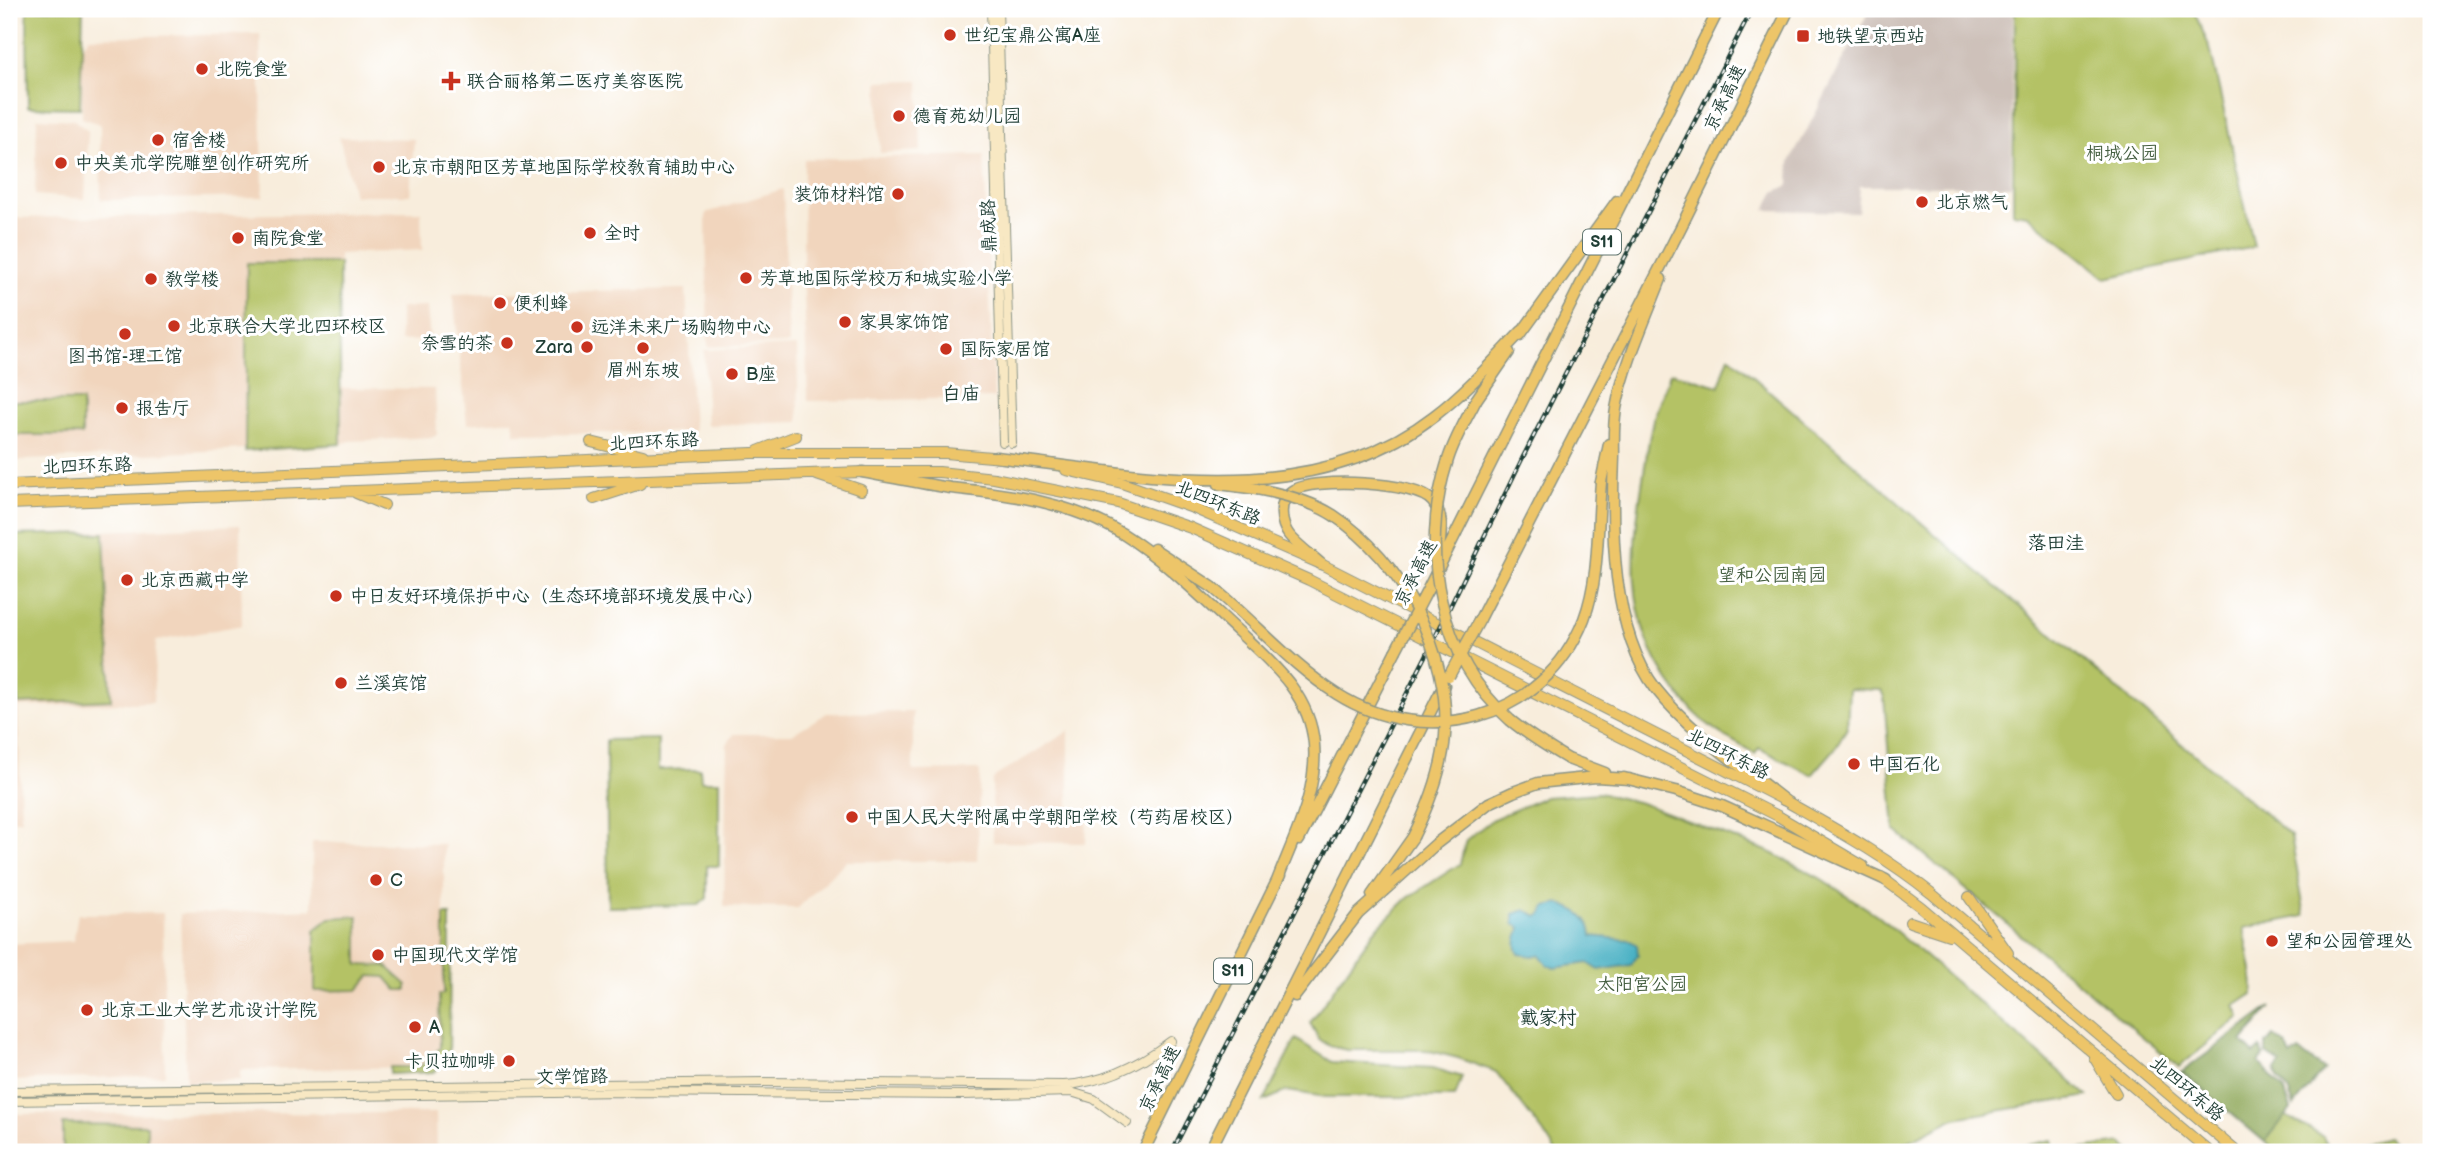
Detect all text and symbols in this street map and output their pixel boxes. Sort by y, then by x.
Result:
place label: 世纪宝鼎公寓A座 [964,25,1101,46]
place label: 地铁望京西站 [1817,26,1925,47]
marker: 世纪宝鼎公寓A座 [942,27,958,43]
marker: 地铁望京西站 [1795,28,1811,44]
place label: 北院食堂 [216,59,288,80]
marker: 北院食堂 [194,61,210,77]
street label: 京承高速 [1700,61,1750,135]
marker: 联合丽格第二医疗美容医院 [441,71,461,91]
place label: 联合丽格第二医疗美容医院 [467,71,683,92]
place label: 德育苑幼儿园 [913,106,1021,127]
marker: 德育苑幼儿园 [891,108,907,124]
place label: 宿舍楼 [172,130,226,151]
marker: 宿舍楼 [150,132,166,148]
park label: 桐城公园 [2086,143,2158,164]
place label: 中央美术学院雕塑创作研究所 [75,153,309,174]
marker: 中央美术学院雕塑创作研究所 [53,155,69,171]
place label: 北京市朝阳区芳草地国际学校教育辅助中心 [393,157,735,178]
marker: 北京市朝阳区芳草地国际学校教育辅助中心 [371,159,387,175]
place label: 装饰材料馆 [794,184,884,205]
marker: 装饰材料馆 [890,186,906,202]
place label: 北京燃气 [1936,192,2008,213]
marker: 北京燃气 [1914,194,1930,210]
street label: 鼎成路 [978,199,1000,253]
place label: 全时 [604,223,640,244]
marker: 全时 [582,225,598,241]
place label: 南院食堂 [252,228,324,249]
marker: 南院食堂 [230,230,246,246]
road number: S11 [1583,230,1621,254]
place label: 芳草地国际学校万和城实验小学 [760,268,1012,289]
place label: 教学楼 [165,269,219,290]
marker: 芳草地国际学校万和城实验小学 [738,270,754,286]
marker: 教学楼 [143,271,159,287]
place label: 便利蜂 [514,293,568,314]
marker: 便利蜂 [492,295,508,311]
place label: 家具家饰馆 [859,312,949,333]
marker: 家具家饰馆 [837,314,853,330]
place label: 北京联合大学北四环校区 [188,316,386,337]
place label: 远洋未来广场购物中心 [591,317,771,338]
marker: 北京联合大学北四环校区 [166,318,182,334]
marker: 远洋未来广场购物中心 [569,319,585,335]
marker: 图书馆-理工馆 [117,326,133,342]
place label: 奈雪的茶 [421,333,493,354]
marker: 奈雪的茶 [499,335,515,351]
place label: Zara [534,337,573,358]
marker: Zara [579,339,595,355]
place label: 国际家居馆 [960,339,1050,360]
marker: 眉州东坡 [635,340,651,356]
marker: 国际家居馆 [938,341,954,357]
place label: 图书馆-理工馆 [68,346,182,367]
place label: 眉州东坡 [607,360,679,381]
place label: B座 [746,364,776,385]
marker: B座 [724,366,740,382]
district label: 白庙 [942,383,980,406]
place label: 报告厅 [136,398,190,419]
marker: 报告厅 [114,400,130,416]
street label: 北四环东路 [609,429,699,455]
street label: 北四环东路 [42,454,132,478]
street label: 北四环东路 [1172,476,1264,530]
district label: 落田洼 [2027,532,2085,555]
street label: 京承高速 [1390,536,1442,610]
park label: 望和公园南园 [1718,565,1826,586]
place label: 北京西藏中学 [141,570,249,591]
marker: 北京西藏中学 [119,572,135,588]
place label: 中日友好环境保护中心（生态环境部环境发展中心） [350,586,764,607]
marker: 中日友好环境保护中心（生态环境部环境发展中心） [328,588,344,604]
place label: 兰溪宾馆 [355,673,427,694]
marker: 兰溪宾馆 [333,675,349,691]
street label: 北四环东路 [1683,724,1773,784]
place label: 中国石化 [1868,754,1940,775]
marker: 中国石化 [1846,756,1862,772]
place label: 中国人民大学附属中学朝阳学校（芍药居校区） [866,807,1244,828]
marker: 中国人民大学附属中学朝阳学校（芍药居校区） [844,809,860,825]
place label: C [390,870,403,891]
marker: C [368,872,384,888]
place label: 望和公园管理处 [2286,931,2412,952]
marker: 望和公园管理处 [2264,933,2280,949]
place label: 中国现代文学馆 [392,945,518,966]
marker: 中国现代文学馆 [370,947,386,963]
road number: S11 [1214,959,1252,984]
park label: 太阳宫公园 [1597,974,1687,995]
place label: 北京工业大学艺术设计学院 [101,1000,317,1021]
marker: 北京工业大学艺术设计学院 [79,1002,95,1018]
district label: 戴家村 [1519,1007,1577,1030]
place label: A [429,1017,440,1038]
marker: A [407,1019,423,1035]
street label: 京承高速 [1135,1042,1185,1116]
place label: 卡贝拉咖啡 [405,1051,495,1072]
street label: 北四环东路 [2146,1052,2228,1126]
marker: 卡贝拉咖啡 [501,1053,517,1069]
street label: 文学馆路 [536,1066,608,1088]

